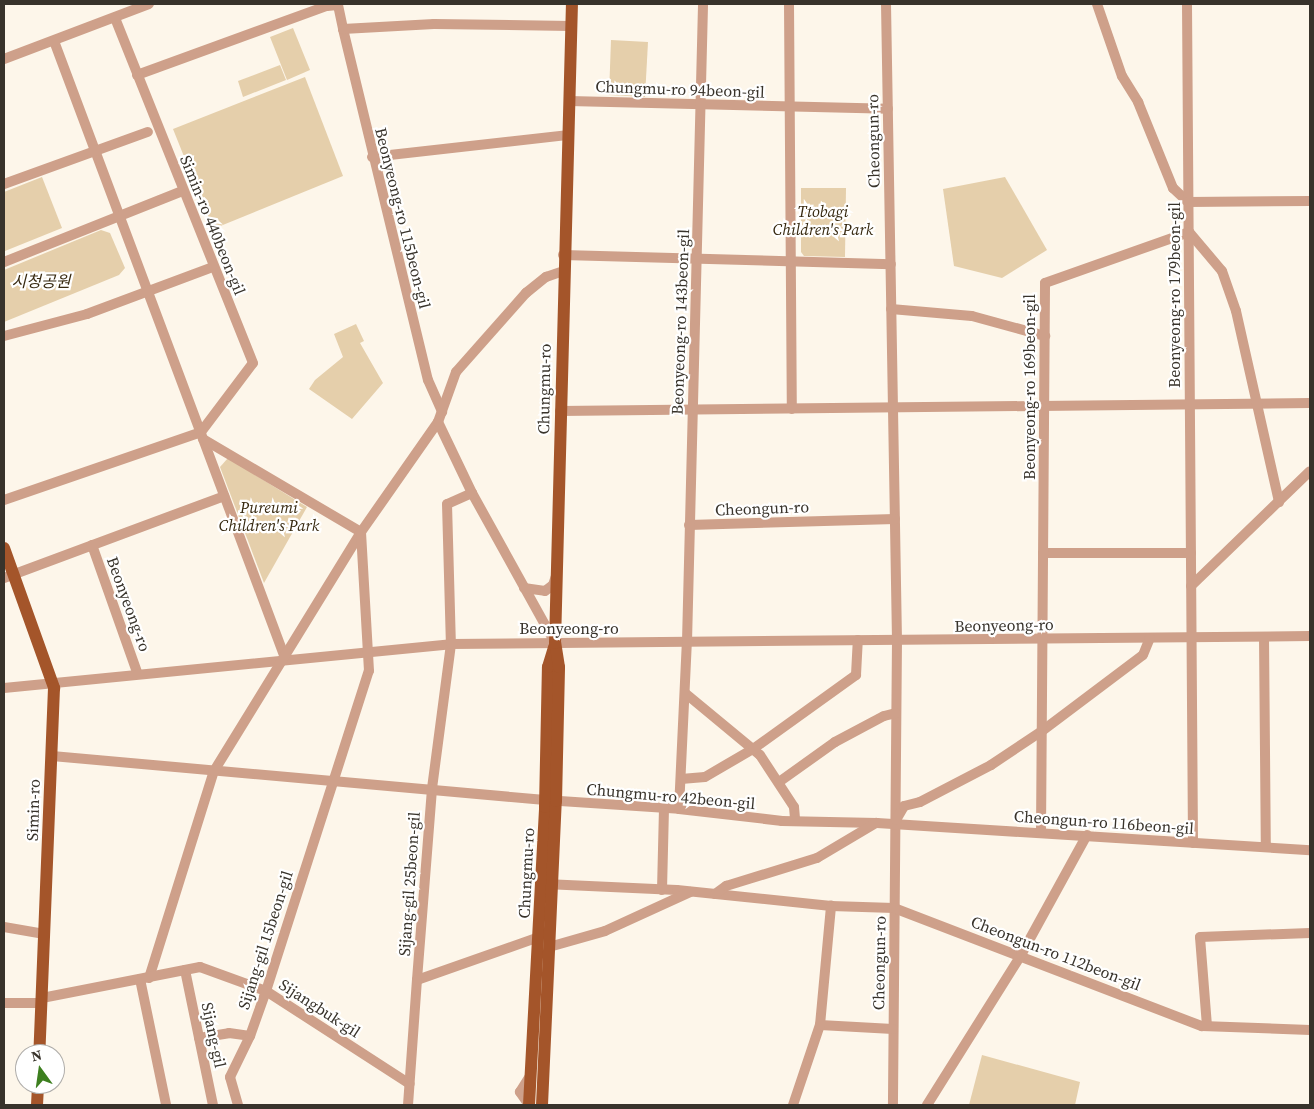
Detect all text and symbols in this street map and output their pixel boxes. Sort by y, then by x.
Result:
street label: Chungmu-ro 94beon-gil [595,76,765,102]
street label: Cheongun-ro [863,94,883,188]
street label: Beonyeong-ro 115beon-gil [371,126,435,310]
street label: Simin-ro 440beon-gil [176,152,250,298]
park label: Ttobagi Children's Park [773,201,873,239]
street label: Beonyeong-ro 179beon-gil [1164,202,1184,388]
street label: Beonyeong-ro 143beon-gil [667,229,693,415]
park label: 시청공원 [12,271,70,291]
street label: Beonyeong-ro 169beon-gil [1019,294,1039,480]
street label: Chungmu-ro [534,343,554,435]
park label: Pureumi Children's Park [219,497,319,535]
street label: Cheongun-ro [715,497,809,519]
street label: Beonyeong-ro [103,554,155,654]
street label: Beonyeong-ro [954,615,1054,635]
street label: Beonyeong-ro [519,618,619,638]
street label: Simin-ro [22,779,44,841]
street label: Chungmu-ro 42beon-gil [586,779,756,813]
street label: Cheongun-ro 116beon-gil [1013,806,1195,838]
street label: Sijang-gil 25beon-gil [394,811,424,957]
street label: Chungmu-ro [514,827,538,919]
street label: Sijang-gil 15beon-gil [234,868,296,1012]
street label: Cheongun-ro 112beon-gil [968,912,1144,994]
street label: Cheongun-ro [869,916,889,1010]
street label: Sijangbuk-gil [276,975,364,1041]
street label: Sijang-gil [198,1001,230,1069]
north arrow [15,1044,65,1094]
text: N [29,1044,44,1066]

